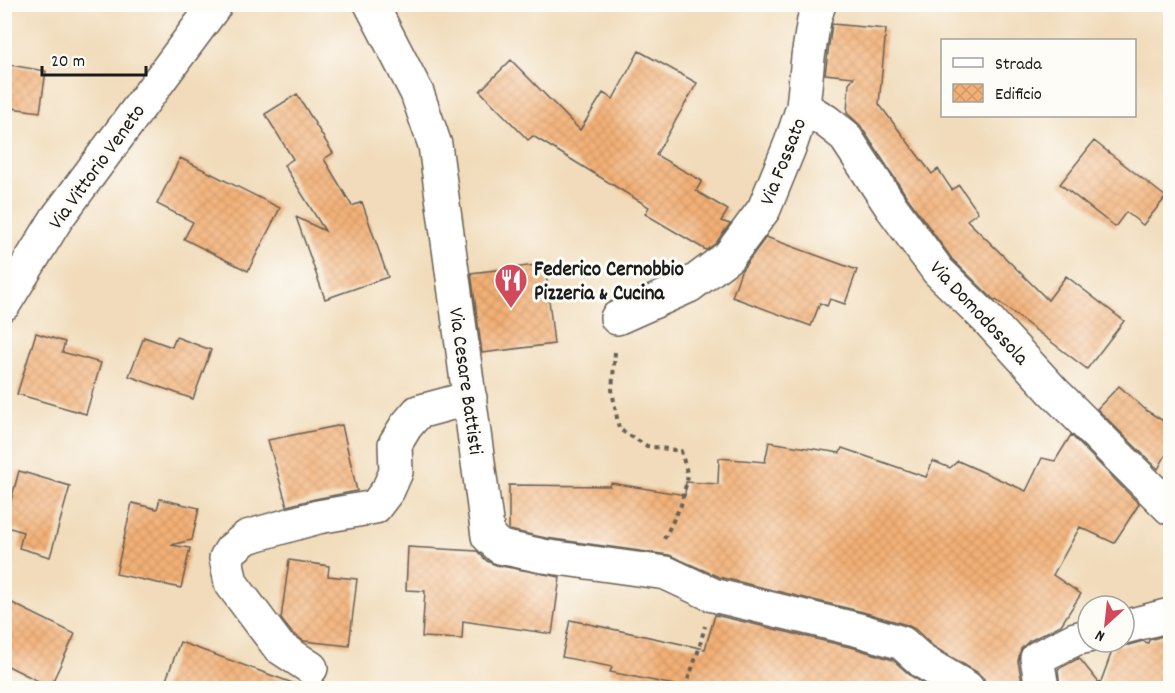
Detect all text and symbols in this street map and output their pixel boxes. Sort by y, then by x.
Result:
scale bar [42,39,146,77]
legend [941,39,1136,117]
text: 20 m [51,50,85,75]
text: Strada [995,53,1042,78]
text: Edificio [995,83,1042,108]
street label: Via Vittorio Veneto [43,99,154,237]
street label: Via Fossato [754,114,816,210]
street label: Via Domodossola [921,255,1035,374]
place label: Federico Cernobbio Pizzeria & Cucina [534,256,684,310]
restaurant icon: Federico Cernobbio Pizzeria & Cucina [493,262,529,309]
street label: Via Cesare Battisti [439,306,489,457]
north arrow [1076,594,1136,654]
text: N [1091,623,1109,647]

